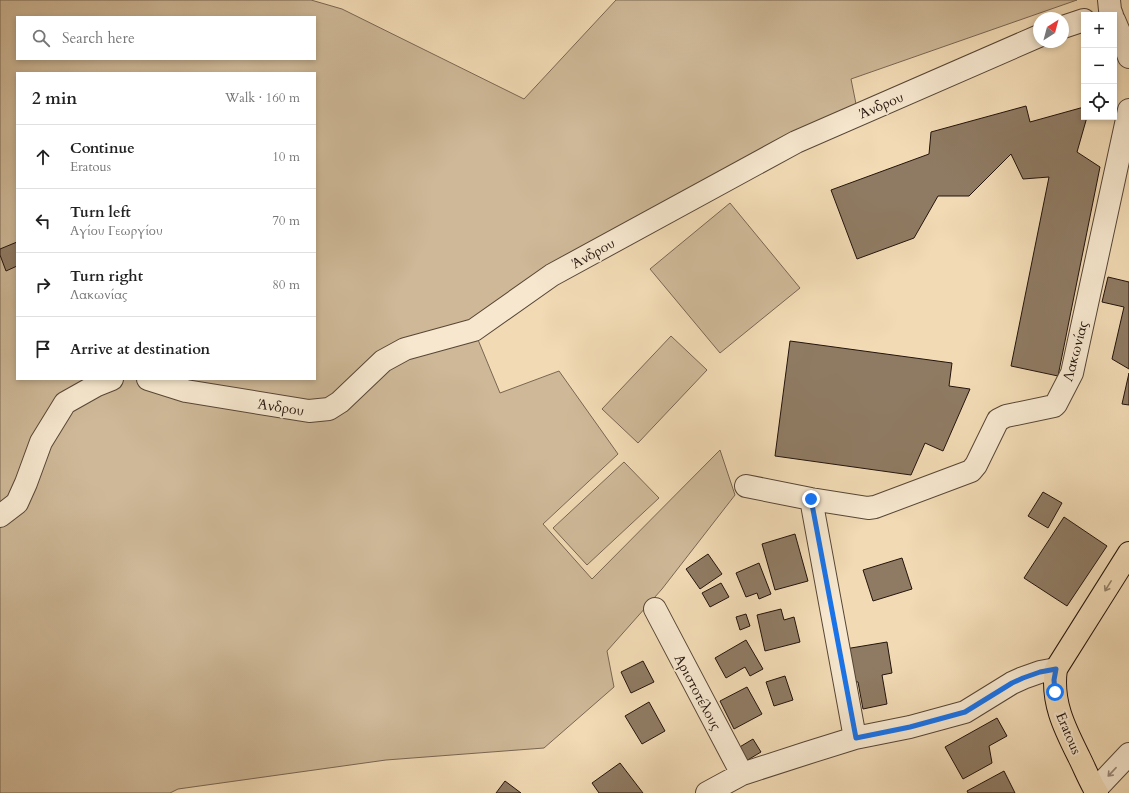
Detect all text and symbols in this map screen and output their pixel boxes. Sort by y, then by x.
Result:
north arrow [1033,12,1069,48]
map controls [1081,12,1117,120]
button: + [1081,12,1117,48]
search box [16,16,316,60]
icon: search [30,27,52,49]
text: Search here [62,28,135,48]
button: − [1081,48,1117,84]
button: locate [1081,84,1117,120]
text: 2 min [32,87,77,110]
street label: Άνδρου [856,88,906,123]
text: Walk · 160 m [225,89,300,107]
text: Continue [70,138,135,158]
icon: ahead [32,146,54,168]
text: 10 m [272,148,300,166]
text: Eratous [70,158,111,176]
text: Turn left [70,202,131,222]
icon: left [32,210,54,232]
text: 70 m [272,212,300,230]
text: Αγίου Γεωργίου [70,222,163,240]
street label: Άνδρου [568,234,618,273]
text: Turn right [70,266,143,286]
icon: right [32,274,54,296]
text: 80 m [272,276,300,294]
text: Λακωνίας [70,286,128,304]
street label: Λακωνίας [1058,319,1093,384]
icon: arrive [32,338,54,360]
text: Arrive at destination [70,339,210,359]
street label: Άνδρου [256,394,305,421]
route end [802,490,820,508]
one-way arrow [1104,580,1112,592]
street label: Αριστοτέλους [670,651,726,734]
route start [1046,683,1064,701]
street label: Eratous [1051,709,1086,758]
one-way arrow [1107,767,1117,777]

